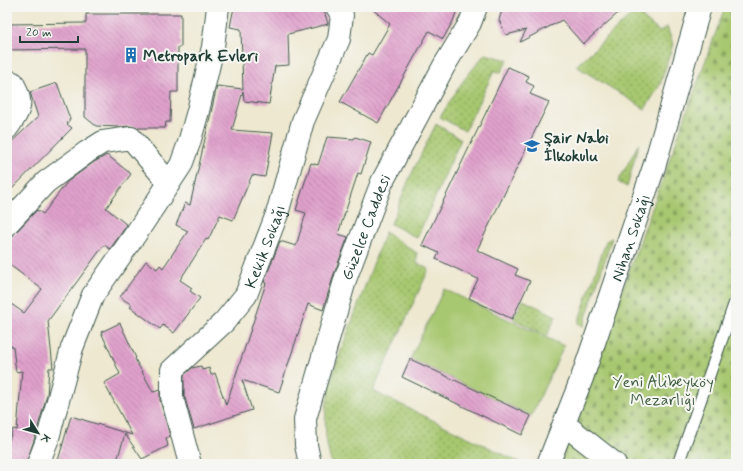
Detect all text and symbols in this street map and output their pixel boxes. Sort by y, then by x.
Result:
scale bar [20,18,78,44]
text: 20 m [26,25,52,41]
building icon: Metropark Evleri [122,46,140,64]
place label: Metropark Evleri [143,46,259,67]
place label: Şair Nabi İlkokulu [544,128,609,167]
school or university icon: Şair Nabi İlkokulu [523,137,541,155]
street label: Güzelce Caddesi [337,171,396,283]
street label: Nihan Sokağı [607,191,656,284]
street label: Kekik Sokağı [240,203,291,292]
park label: Yeni Alibeyköy Mezarlığı [612,372,714,411]
north arrow [18,413,58,453]
text: K [37,431,53,446]

